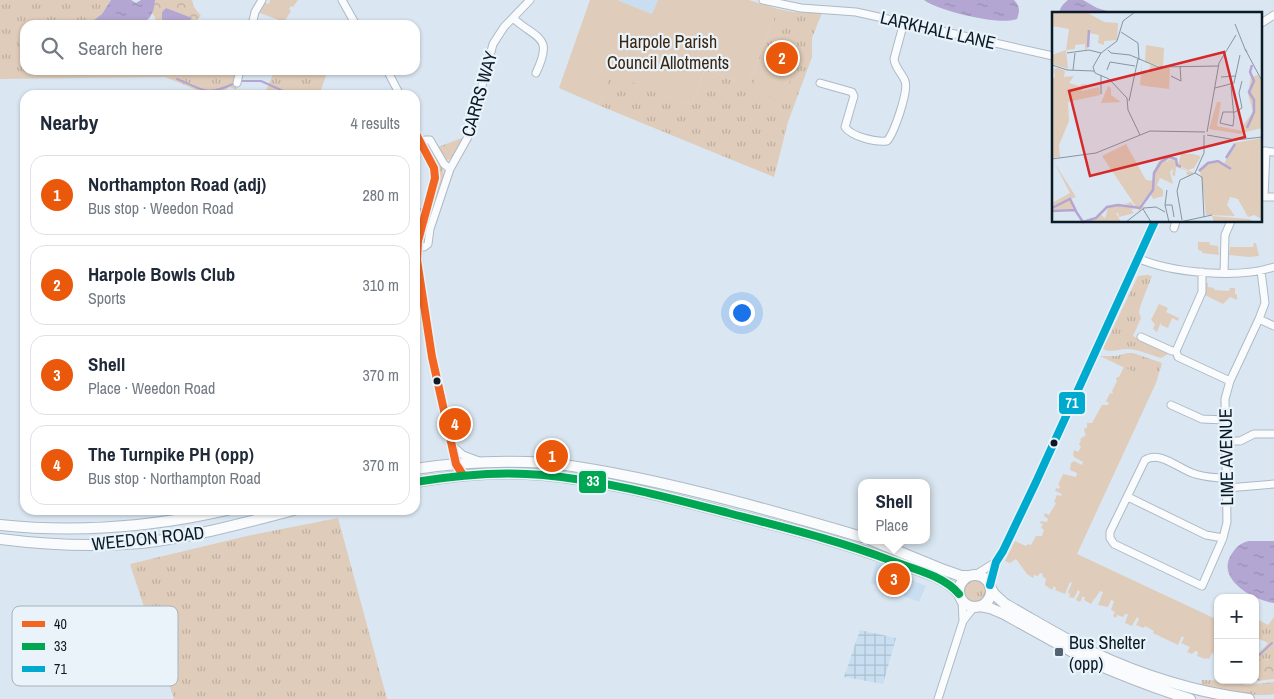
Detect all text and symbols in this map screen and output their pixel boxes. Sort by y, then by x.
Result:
street label: LARKHALL LANE [878,5,998,55]
inset map [1052,12,1262,222]
search box [20,20,420,75]
park label: Harpole Parish Council Allotments [607,29,729,75]
icon: search [38,34,66,62]
text: Search here [78,35,163,61]
pin: 2 [766,39,798,77]
street label: CARRS WAY [455,48,503,140]
text: Nearby [40,108,98,137]
text: 4 results [350,112,400,134]
text: Northampton Road (adj) [88,171,266,197]
text: 1 [53,184,61,206]
text: 280 m [363,184,399,206]
text: Bus stop · Weedon Road [88,197,234,219]
text: Harpole Bowls Club [88,261,235,287]
text: 2 [53,274,61,296]
text: 310 m [363,274,399,296]
text: Sports [88,287,126,309]
your location [729,300,755,326]
text: Shell [88,351,125,377]
text: 3 [53,364,61,386]
text: 370 m [363,364,399,386]
unlabelled marker [432,376,442,386]
text: Place · Weedon Road [88,377,215,399]
line badge: 71 [1058,391,1086,415]
text: 71 [1066,394,1079,412]
pin: 4 [439,405,471,443]
street label: LIME AVENUE [1213,408,1239,506]
pin: 1 [536,437,568,475]
unlabelled marker [1049,438,1059,448]
text: The Turnpike PH (opp) [88,441,254,467]
text: 4 [53,454,61,476]
text: 370 m [363,454,399,476]
text: Bus stop · Northampton Road [88,467,261,489]
line badge: 33 [578,470,607,494]
text: 33 [587,472,599,490]
popup [858,479,930,544]
text: Shell [875,488,913,514]
text: Place [875,514,908,536]
street label: WEEDON ROAD [90,520,206,556]
pin: 3 [878,560,910,598]
map controls [1214,594,1259,684]
button: + [1214,594,1259,639]
legend [12,606,178,686]
text: 40 [54,615,67,633]
place label: Bus Shelter (opp) [1069,630,1145,676]
text: 33 [54,637,67,655]
button: − [1214,639,1259,684]
marker: Bus Shelter (opp) [1053,646,1065,658]
text: 71 [54,660,67,678]

